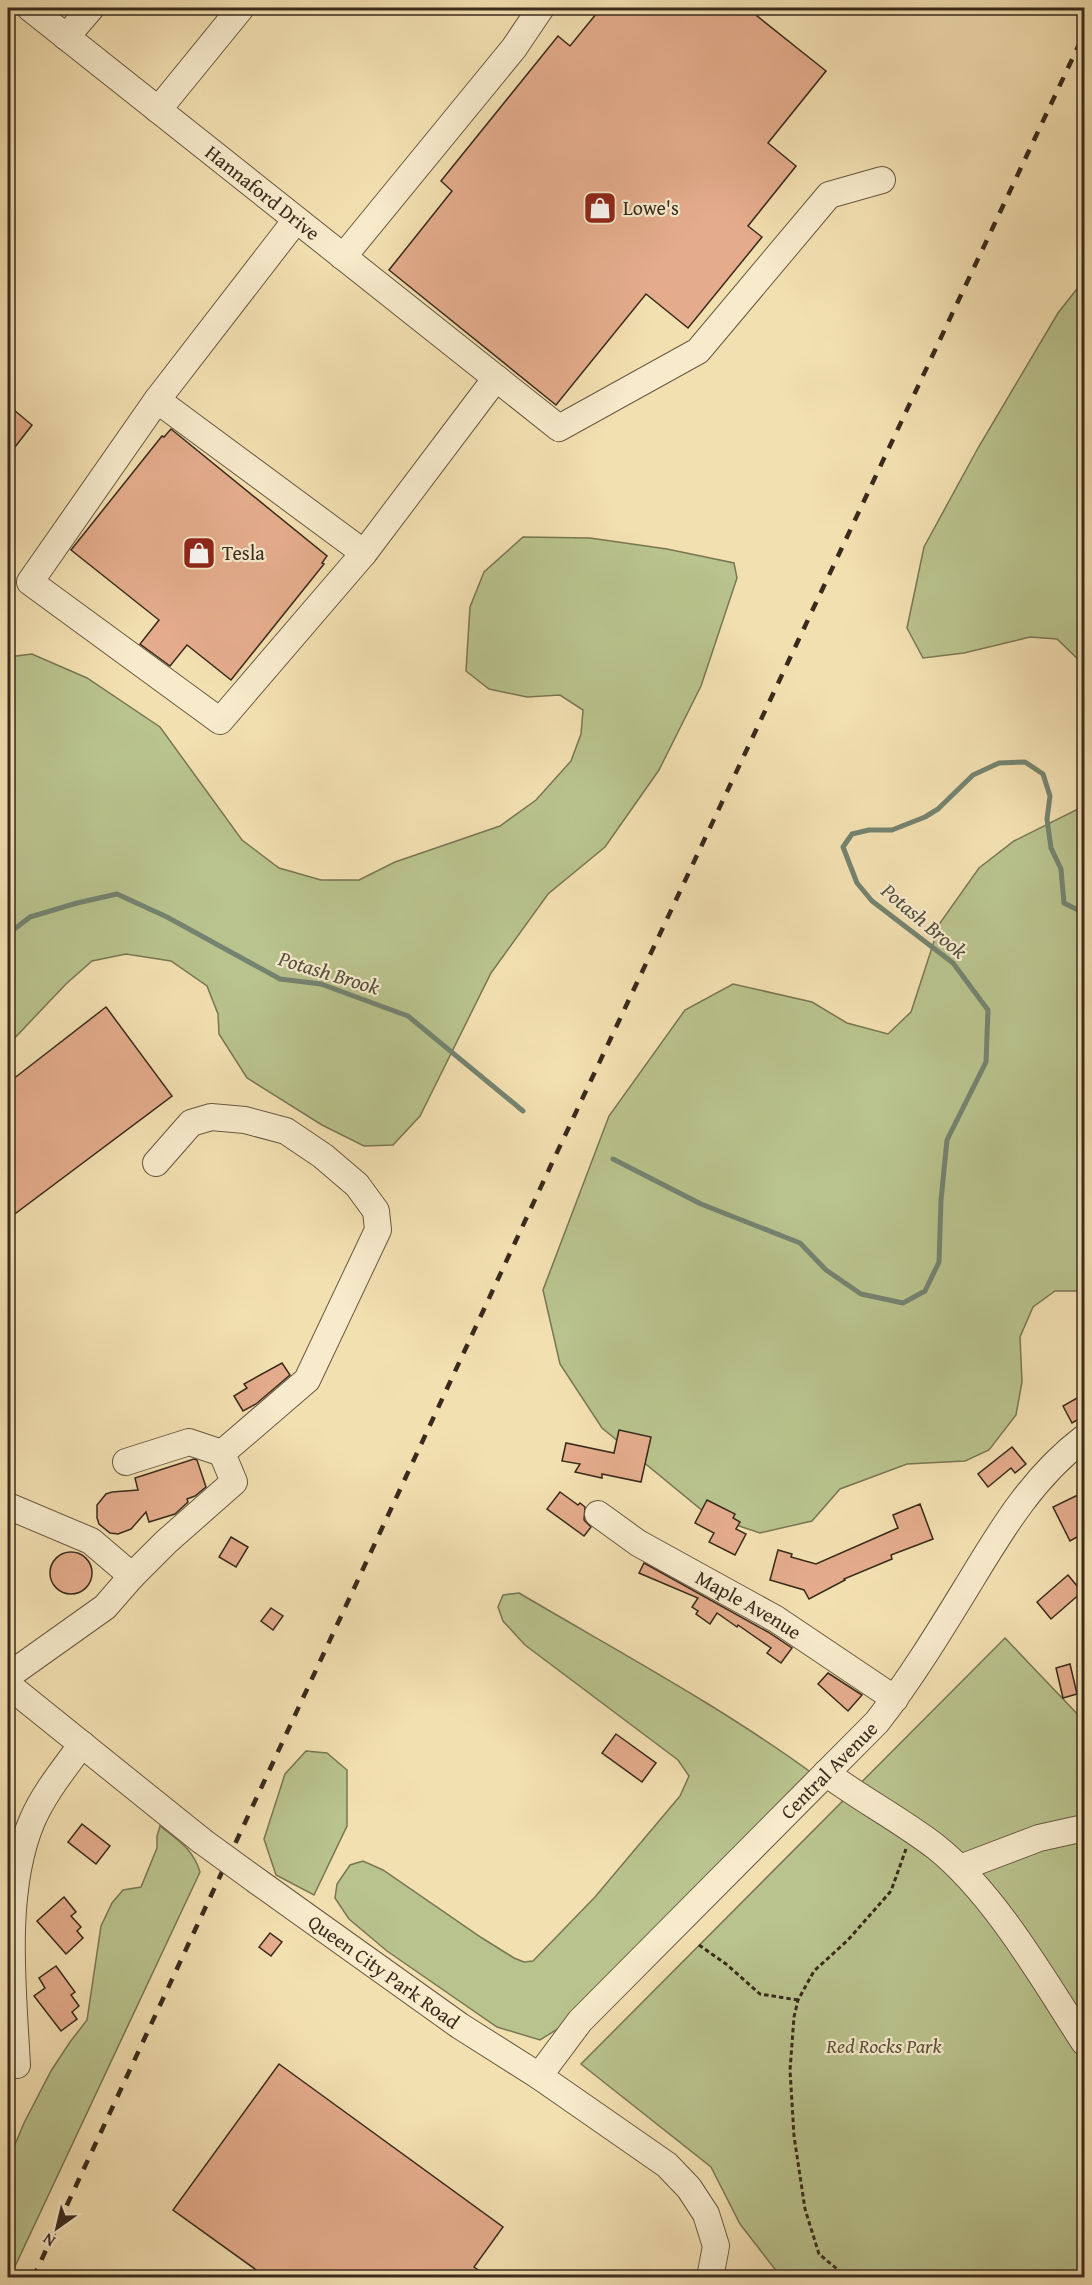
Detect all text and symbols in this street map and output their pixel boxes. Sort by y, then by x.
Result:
street label: Hannaford Drive [199,138,326,247]
shop icon: Lowe's [582,190,618,226]
place label: Lowe's [623,193,679,222]
shop icon: Tesla [181,535,217,571]
place label: Tesla [222,538,265,567]
water label: Potash Brook [874,875,974,966]
water label: Potash Brook [274,942,384,1003]
street label: Maple Avenue [691,1563,807,1646]
street label: Central Avenue [773,1714,884,1825]
street label: Queen City Park Road [302,1907,466,2036]
park label: Red Rocks Park [825,2031,943,2060]
north arrow [27,2198,87,2258]
text: N [37,2227,60,2253]

